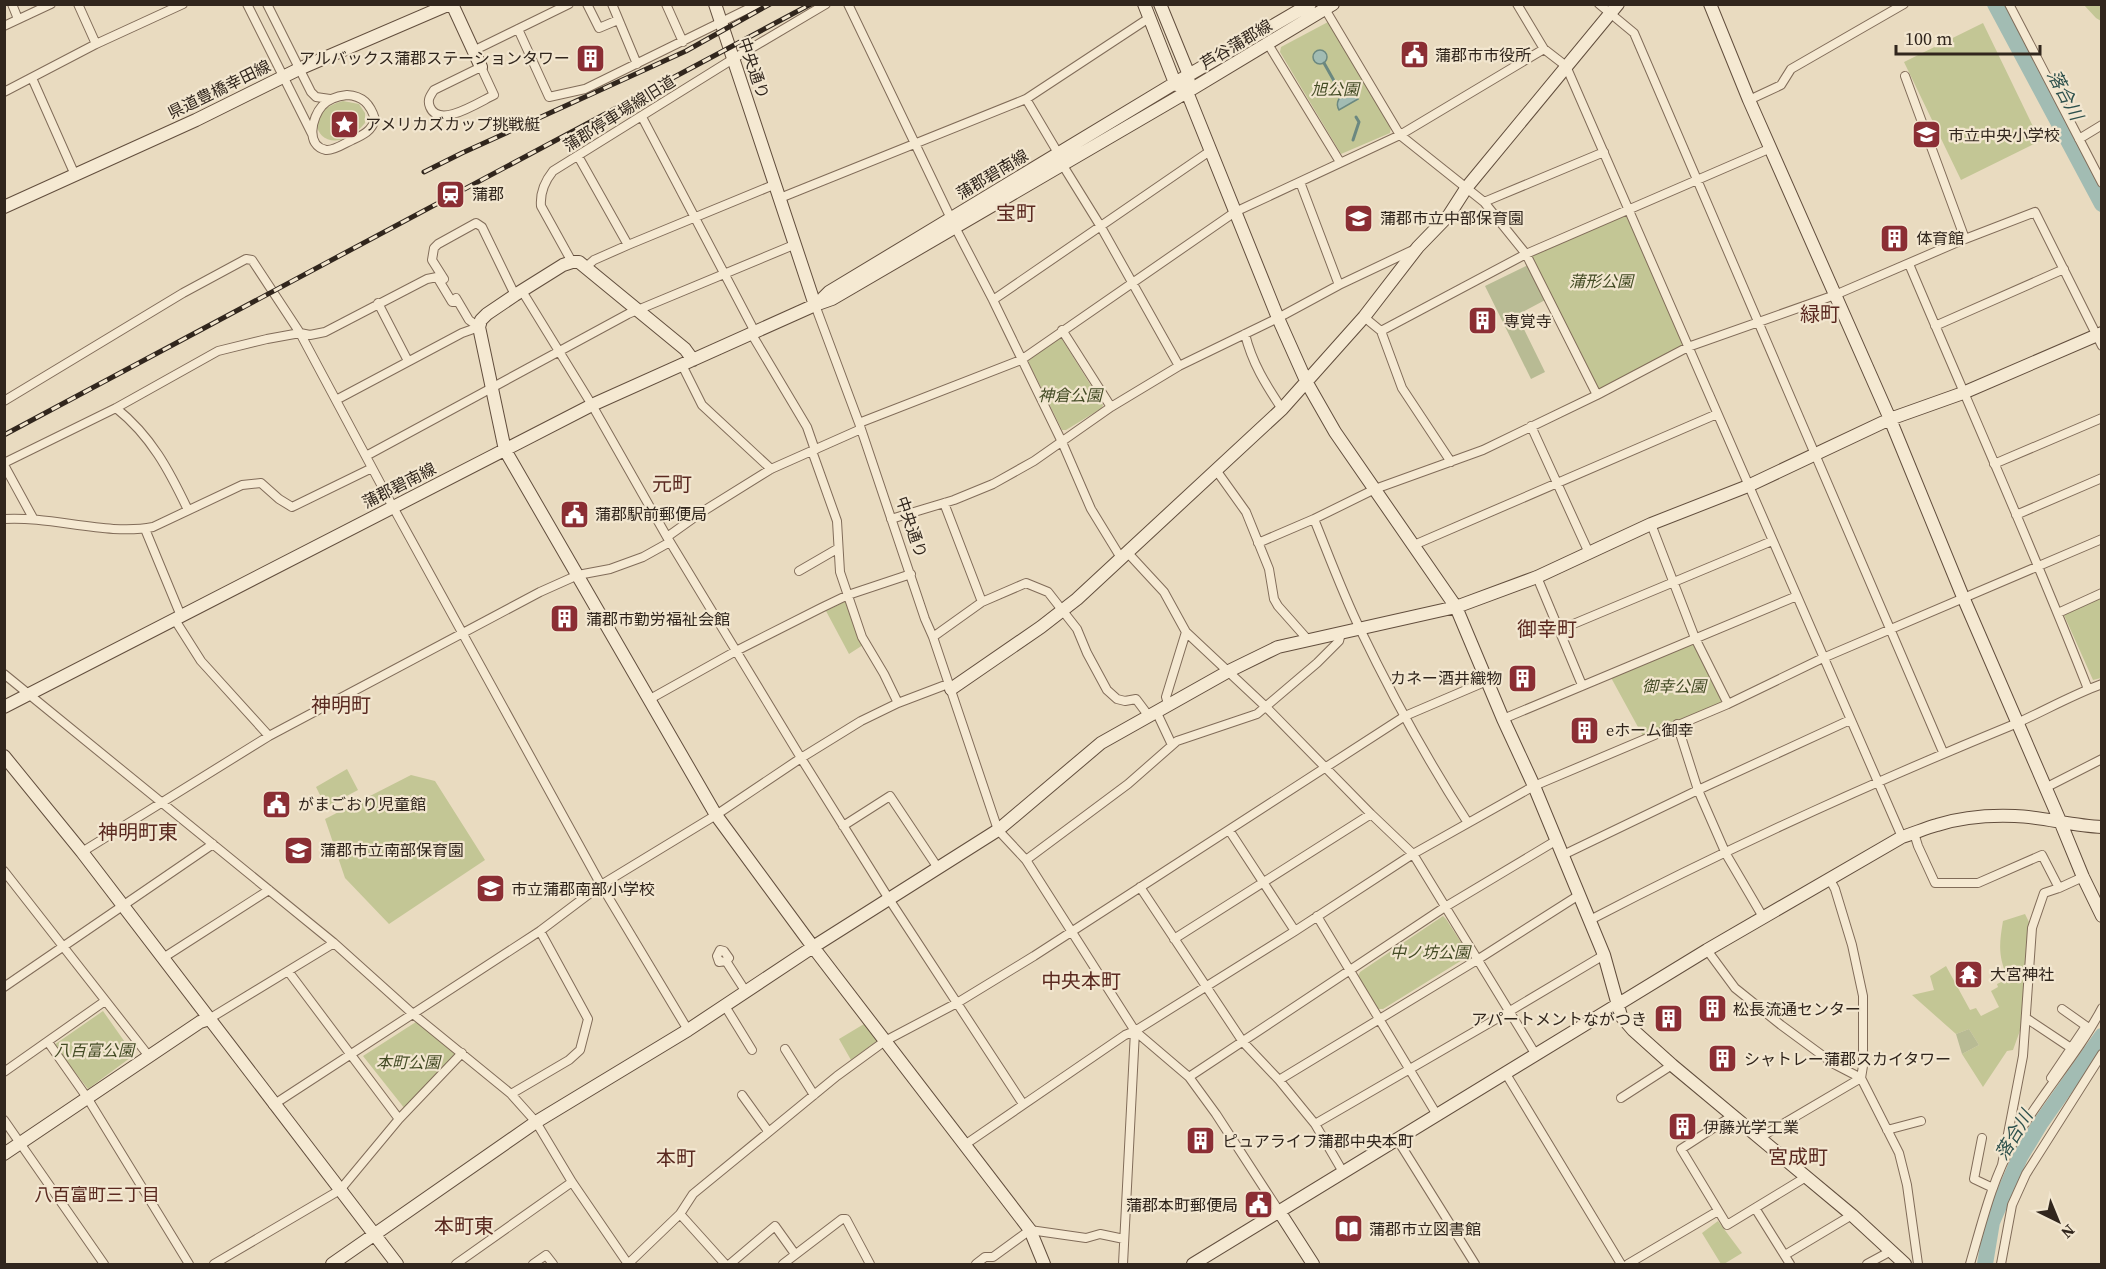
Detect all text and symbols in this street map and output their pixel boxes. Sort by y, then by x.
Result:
street label: 芦谷蒲郡線 [1196,14,1276,74]
scale bar [1896,18,2040,56]
text: 100 m [1905,26,1952,51]
street label: 中央通り [733,34,775,102]
public building icon: 蒲郡市市役所 [1398,39,1430,71]
building icon: アルバックス蒲郡ステーションタワー [575,42,607,74]
place label: 蒲郡市市役所 [1435,44,1531,66]
place label: アルバックス蒲郡ステーションタワー [299,47,570,69]
street label: 県道豊橋幸田線 [164,55,274,123]
water label: 落合川 [2042,65,2090,126]
street label: 蒲郡停車場線旧道 [559,70,679,156]
park label: 旭公園 [1311,78,1361,100]
place icon: アメリカズカップ挑戦艇 [328,108,360,140]
place label: アメリカズカップ挑戦艇 [365,113,540,135]
school or university icon: 市立中央小学校 [1911,119,1943,151]
place label: 市立中央小学校 [1948,124,2060,146]
street label: 蒲郡碧南線 [952,144,1032,204]
station icon: 蒲郡 [435,178,467,210]
place label: 蒲郡 [472,183,504,205]
district label: 宝町 [996,199,1036,227]
school or university icon: 蒲郡市立中部保育園 [1343,202,1375,234]
place label: 蒲郡市立中部保育園 [1380,207,1524,229]
building icon: 体育館 [1879,222,1911,254]
place label: 体育館 [1916,227,1964,249]
park label: 蒲形公園 [1569,270,1635,292]
district label: 緑町 [1800,300,1840,328]
building icon: 専覚寺 [1467,305,1499,337]
place label: 専覚寺 [1504,310,1552,332]
park label: 神倉公園 [1038,384,1104,406]
street label: 蒲郡碧南線 [358,457,440,513]
district label: 元町 [652,470,692,498]
street label: 中央通り [891,493,933,561]
public building icon: 蒲郡駅前郵便局 [558,498,590,530]
place label: 蒲郡駅前郵便局 [595,503,707,525]
building icon: 蒲郡市勤労福祉会館 [549,603,581,635]
place label: 蒲郡市勤労福祉会館 [586,608,730,630]
district label: 御幸町 [1517,615,1577,643]
building icon: カネー酒井織物 [1507,662,1539,694]
place label: カネー酒井織物 [1390,667,1502,689]
park label: 御幸公園 [1642,675,1708,697]
district label: 神明町 [311,691,371,719]
building icon: eホーム御幸 [1569,714,1601,746]
place label: eホーム御幸 [1606,719,1694,741]
public building icon: がまごおり児童館 [261,788,293,820]
place label: がまごおり児童館 [298,793,426,815]
district label: 神明町東 [98,818,178,846]
school or university icon: 蒲郡市立南部保育園 [283,834,315,866]
place label: 蒲郡市立南部保育園 [320,839,464,861]
school or university icon: 市立蒲郡南部小学校 [474,873,506,905]
place label: 市立蒲郡南部小学校 [511,878,655,900]
park label: 中ノ坊公園 [1390,941,1472,963]
temple icon: 大宮神社 [1953,958,1985,990]
place label: 大宮神社 [1990,963,2054,985]
district label: 中央本町 [1041,967,1121,995]
building icon: 松長流通センター [1696,993,1728,1025]
place label: 松長流通センター [1733,998,1861,1020]
building icon: アパートメントながつき [1652,1003,1684,1035]
place label: アパートメントながつき [1471,1008,1647,1030]
park label: 八百富公園 [54,1039,136,1061]
building icon: シャトレー蒲郡スカイタワー [1707,1043,1739,1075]
place label: シャトレー蒲郡スカイタワー [1744,1048,1951,1070]
park label: 本町公園 [376,1051,442,1073]
water label: 落合川 [1989,1103,2039,1164]
building icon: 伊藤光学工業 [1666,1111,1698,1143]
place label: 伊藤光学工業 [1703,1116,1799,1138]
building icon: ピュアライフ蒲郡中央本町 [1185,1125,1217,1157]
place label: ピュアライフ蒲郡中央本町 [1222,1130,1414,1152]
district label: 宮成町 [1768,1143,1828,1171]
district label: 本町 [656,1144,696,1172]
district label: 八百富町三丁目 [34,1182,160,1207]
public building icon: 蒲郡本町郵便局 [1243,1189,1275,1221]
north arrow [2028,1191,2088,1251]
place label: 蒲郡本町郵便局 [1126,1194,1238,1216]
district label: 本町東 [434,1212,494,1240]
library icon: 蒲郡市立図書館 [1332,1213,1364,1245]
place label: 蒲郡市立図書館 [1369,1218,1481,1240]
text: N [2056,1220,2080,1244]

